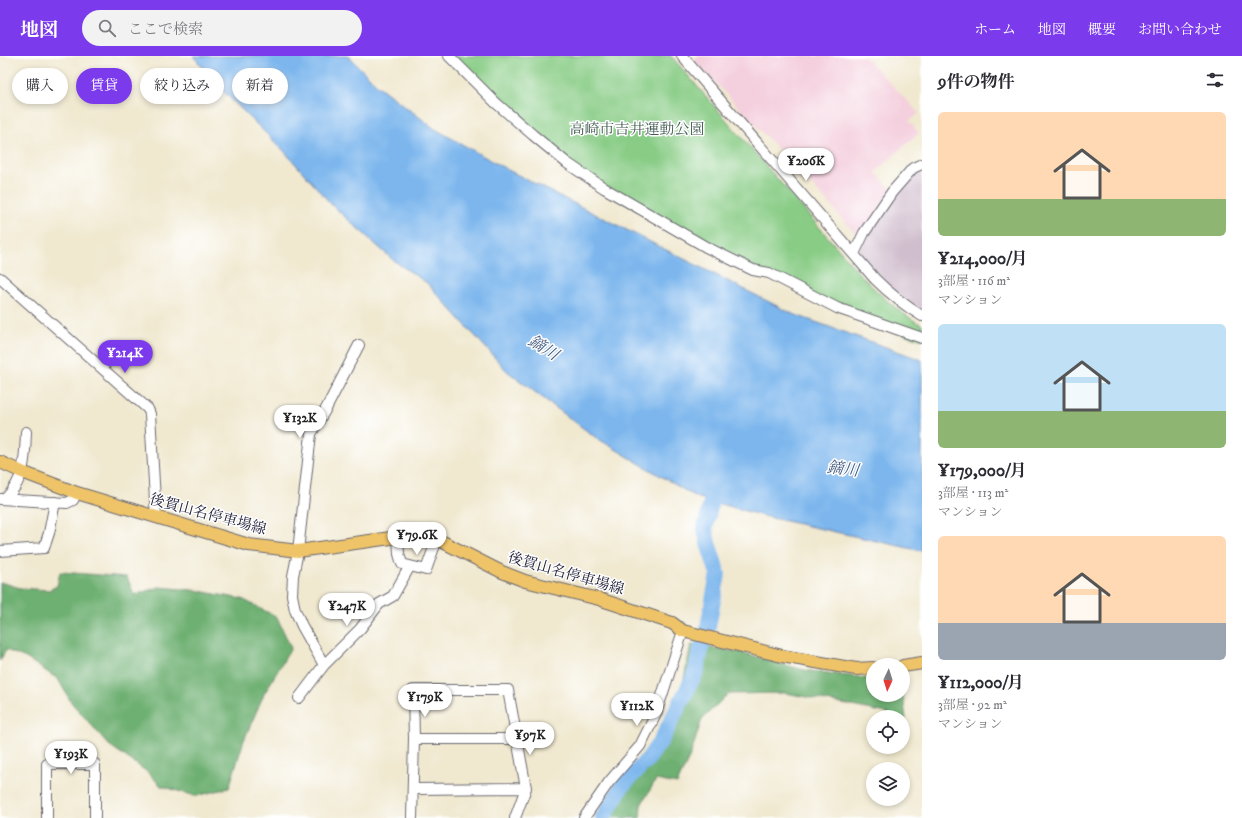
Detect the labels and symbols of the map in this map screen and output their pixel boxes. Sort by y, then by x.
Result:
park label: 高崎市吉井運動公園 [569,120,705,139]
pin: ¥206K [778,148,834,182]
water label: 鏑川 [525,331,564,366]
pin: ¥214K [97,340,153,374]
pin: ¥132K [272,405,328,439]
water label: 鏑川 [826,457,862,481]
street label: 後賀山名停車場線 [147,490,268,539]
pin: ¥79.6K [384,522,450,556]
street label: 後賀山名停車場線 [506,548,626,599]
pin: ¥247K [319,593,375,627]
north arrow [866,658,910,702]
pin: ¥179K [397,684,453,718]
pin: ¥112K [609,693,665,727]
pin: ¥97K [506,722,554,756]
pin: ¥193K [43,741,99,775]

